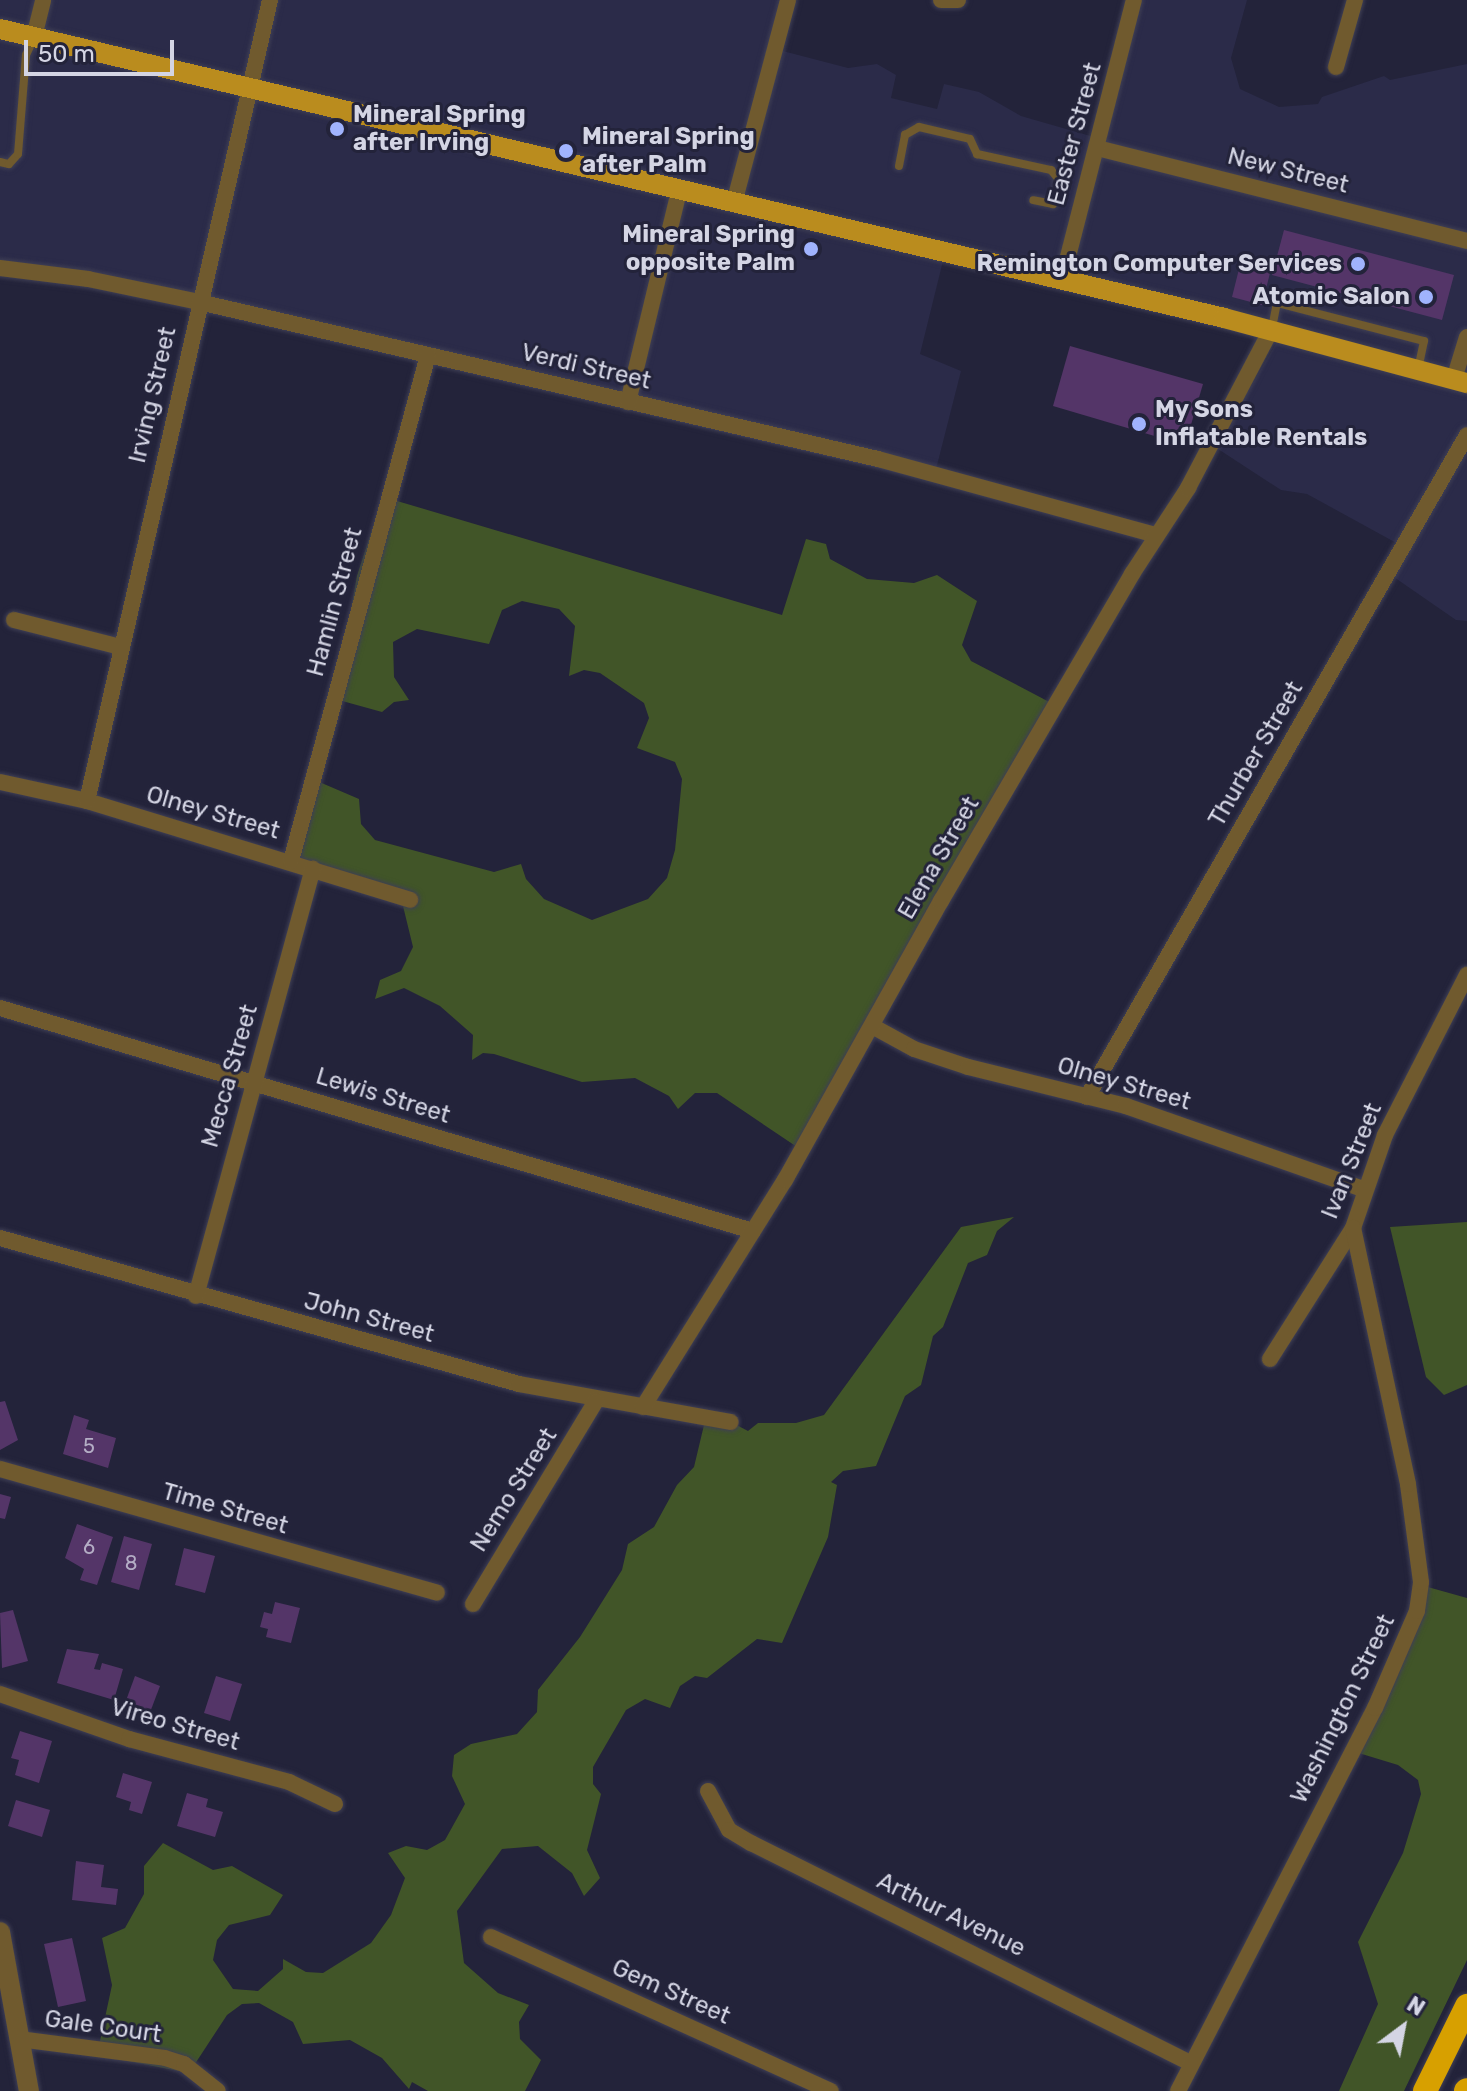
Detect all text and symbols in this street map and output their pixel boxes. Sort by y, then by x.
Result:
scale bar [28,24,178,74]
text: 50 m [38,40,95,68]
street label: Easter Street [1042,59,1108,209]
place label: Mineral Spring after Irving [353,101,526,157]
marker: Mineral Spring after Irving [328,120,346,138]
place label: Mineral Spring after Palm [582,123,755,179]
marker: Mineral Spring after Palm [557,142,575,160]
street label: New Street [1224,142,1352,200]
place label: Mineral Spring opposite Palm [622,221,795,277]
marker: Mineral Spring opposite Palm [802,240,820,258]
place label: Remington Computer Services [976,250,1342,278]
marker: Remington Computer Services [1349,255,1367,273]
place label: Atomic Salon [1253,283,1410,311]
marker: Atomic Salon [1417,288,1435,306]
street label: Irving Street [123,324,183,466]
street label: Verdi Street [518,338,654,396]
place label: My Sons Inflatable Rentals [1155,396,1367,452]
marker: My Sons Inflatable Rentals [1130,415,1148,433]
street label: Hamlin Street [301,524,369,680]
street label: Thurber Street [1203,676,1309,832]
street label: Olney Street [143,780,283,846]
street label: Elena Street [892,792,986,924]
street label: Mecca Street [196,1001,264,1151]
street label: Olney Street [1054,1051,1194,1117]
street label: Lewis Street [312,1062,454,1130]
street label: Ivan Street [1316,1099,1388,1223]
street label: John Street [301,1287,437,1349]
street label: Nemo Street [465,1423,563,1557]
house number: 5 [83,1434,95,1458]
street label: Time Street [159,1477,291,1541]
house number: 6 [83,1535,95,1559]
house number: 8 [125,1551,137,1575]
street label: Washington Street [1285,1610,1401,1808]
street label: Vireo Street [107,1693,243,1757]
street label: Arthur Avenue [872,1866,1030,1964]
street label: Gem Street [607,1953,735,2031]
north arrow [1363,1987,1443,2067]
text: N [1402,1991,1430,2022]
street label: Gale Court [43,2005,163,2049]

